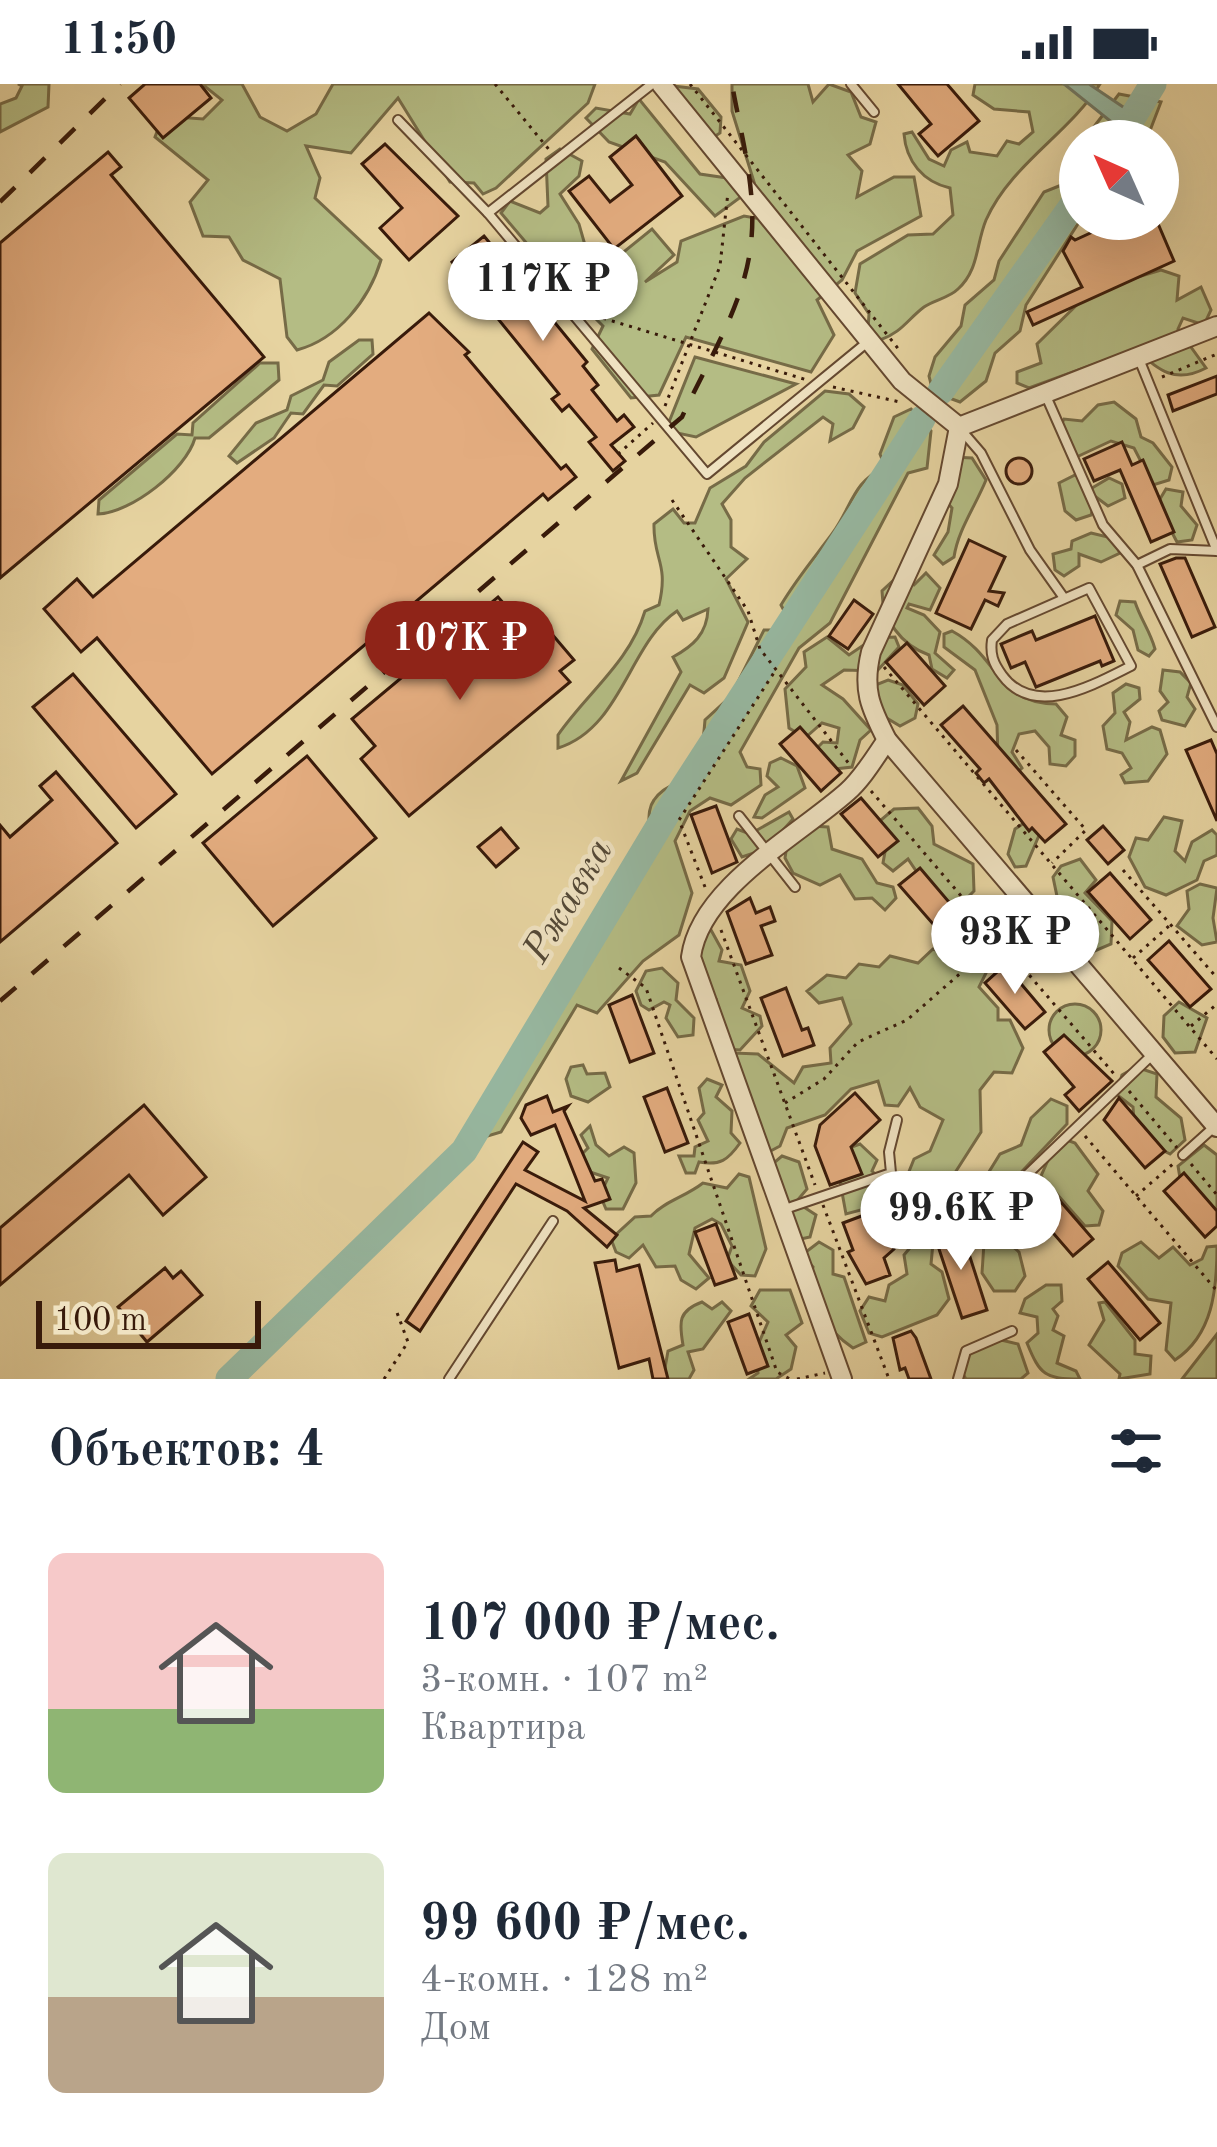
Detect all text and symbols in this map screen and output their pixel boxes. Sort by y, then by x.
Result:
text: 11:50 [60,19,177,64]
north arrow [1059,120,1179,240]
map controls [1059,120,1179,240]
pin: 117K ₽ [445,242,641,344]
text: 117K ₽ [475,261,611,300]
pin: 107K ₽ [362,601,558,703]
text: 107K ₽ [392,620,528,659]
water label: Ржавка [516,832,621,971]
pin: 93K ₽ [931,895,1099,997]
text: 93K ₽ [958,914,1072,953]
pin: 99.6K ₽ [850,1171,1072,1273]
text: 99.6K ₽ [887,1190,1035,1229]
scale bar [36,1295,261,1348]
text: 100 m [54,1305,147,1338]
icon: filters [1103,1418,1169,1484]
text: Объектов: 4 [48,1426,325,1477]
text: 107 000 ₽/мес. [420,1600,780,1651]
icon: home [144,1601,288,1745]
text: 3-комн. · 107 m² [420,1661,708,1700]
text: Квартира [420,1709,585,1748]
text: 99 600 ₽/мес. [420,1900,750,1951]
icon: home [144,1901,288,2045]
text: 4-комн. · 128 m² [420,1961,708,2000]
text: Дом [420,2009,491,2048]

